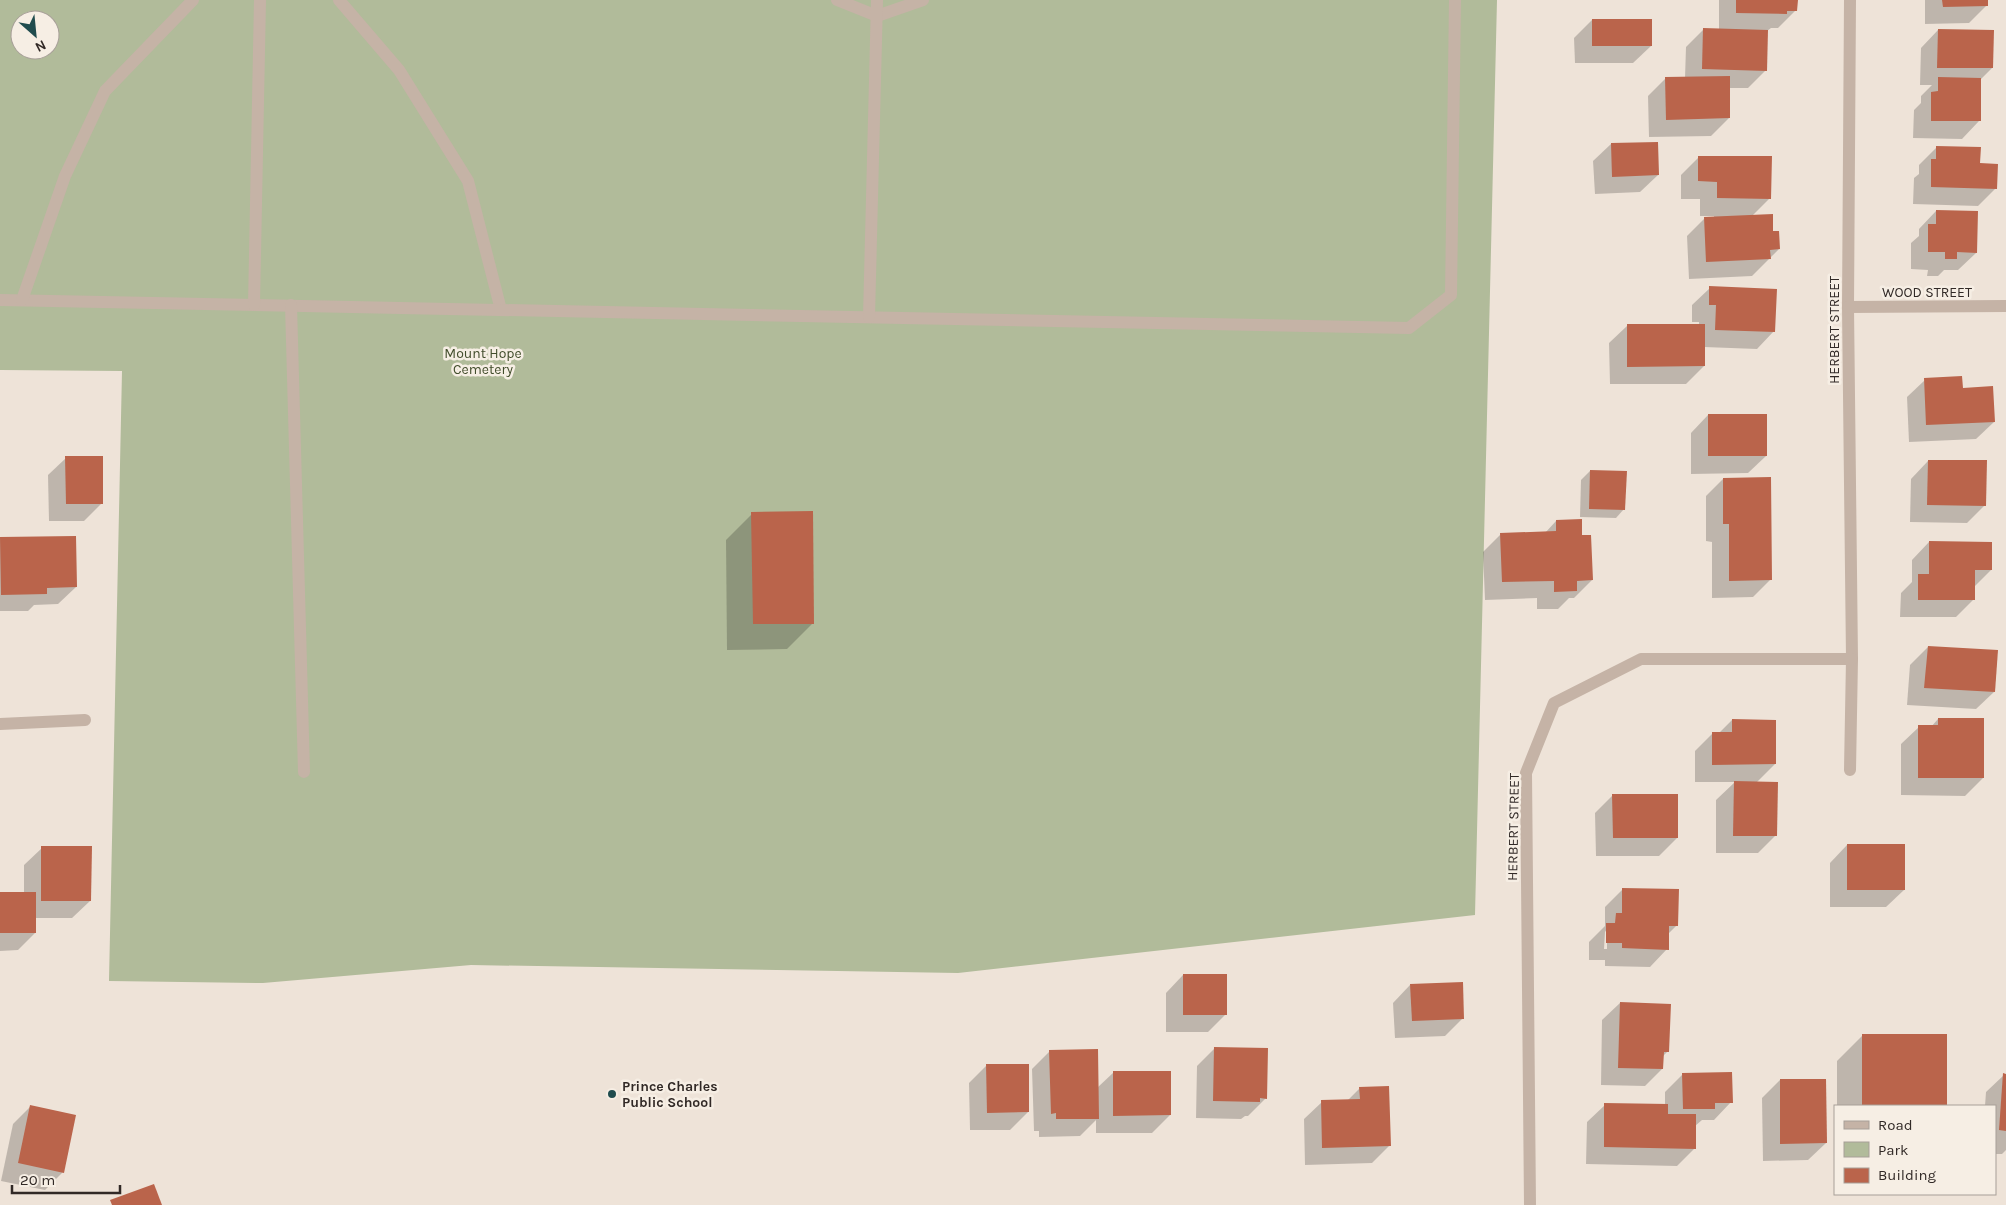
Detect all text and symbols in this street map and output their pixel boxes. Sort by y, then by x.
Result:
north arrow [10,10,60,60]
text: N [32,36,49,56]
street label: HERBERT STREET [1826,276,1843,384]
street label: WOOD STREET [1882,284,1972,301]
park label: Mount Hope Cemetery [444,345,522,378]
street label: HERBERT STREET [1504,773,1523,881]
place label: Prince Charles Public School [622,1078,718,1111]
marker: Prince Charles Public School [606,1088,618,1100]
legend [1834,1105,1996,1195]
text: Road [1878,1116,1913,1134]
text: Park [1878,1141,1908,1159]
scale bar [12,1162,120,1194]
text: Building [1878,1166,1936,1184]
text: 20 m [20,1171,55,1189]

